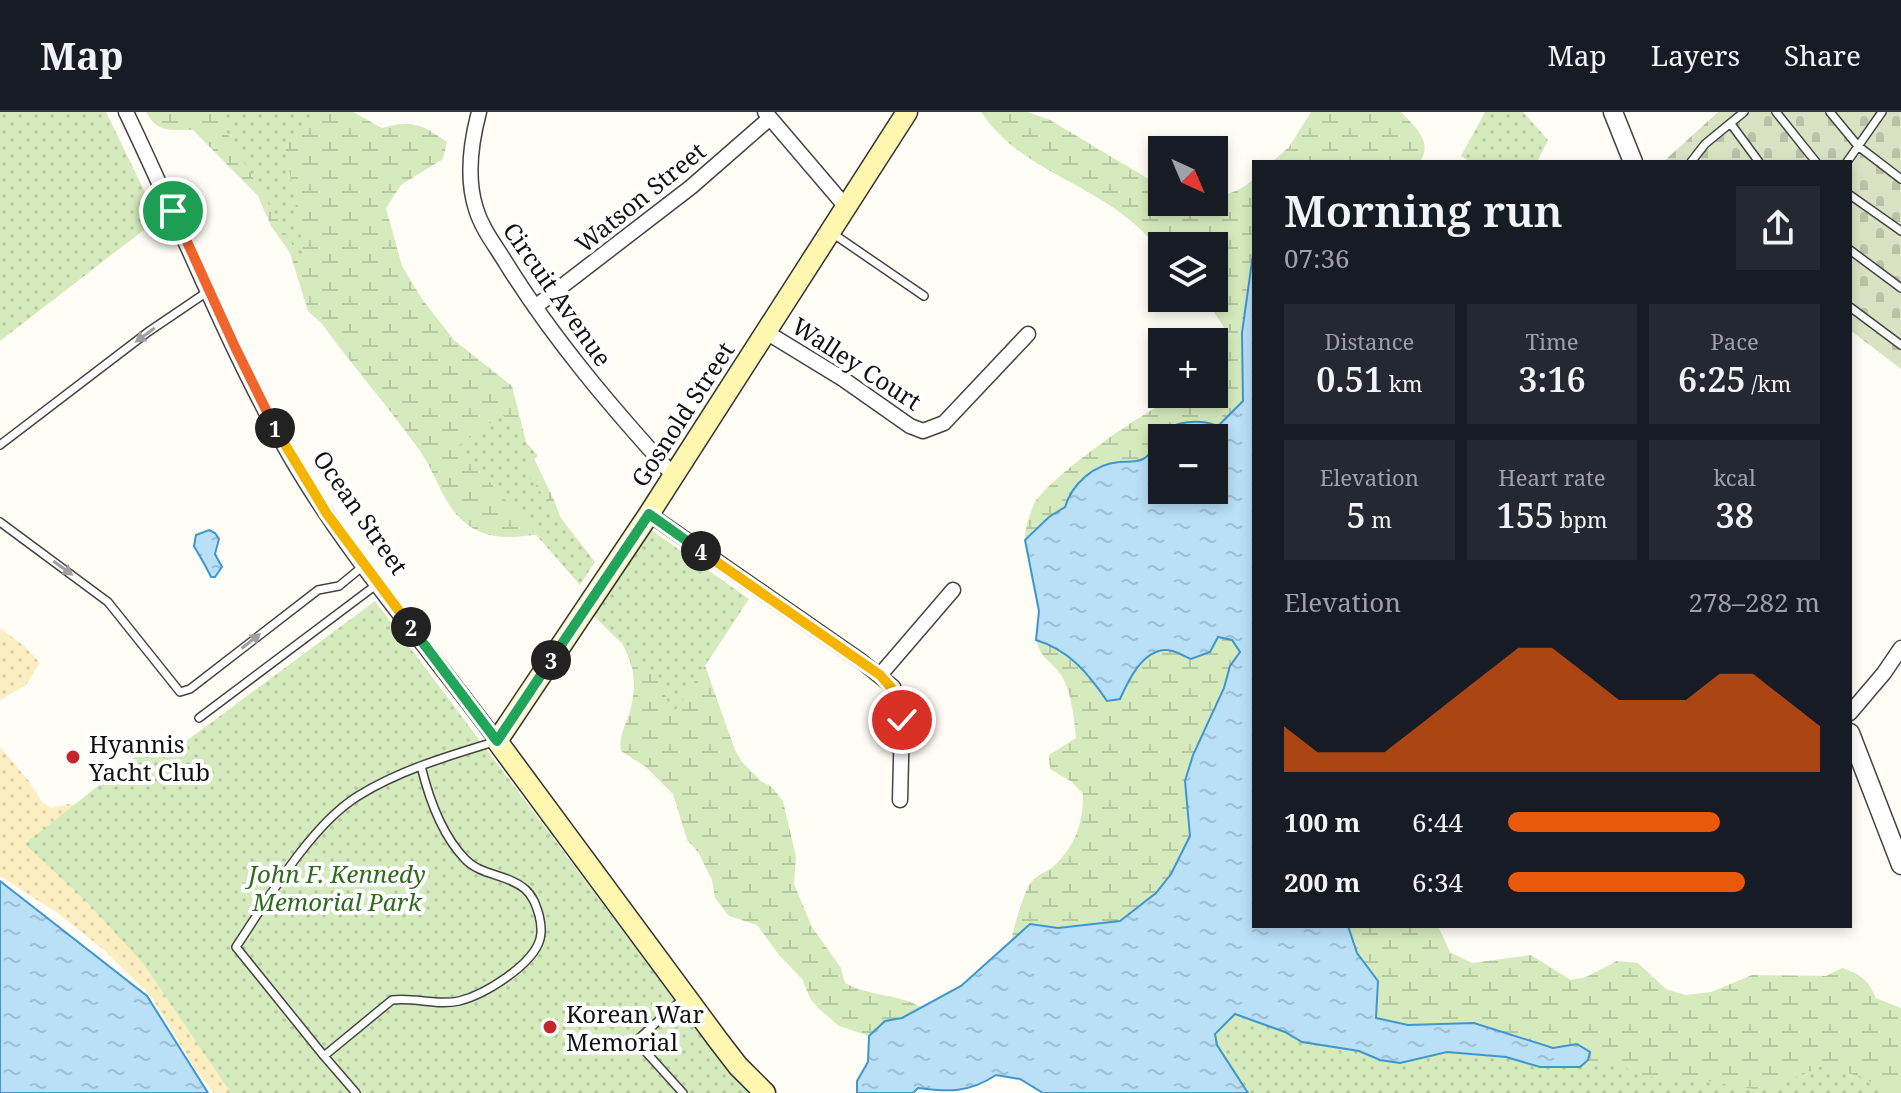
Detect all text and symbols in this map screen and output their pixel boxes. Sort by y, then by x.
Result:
text: Map [40,29,124,81]
text: Map [1548,36,1607,74]
text: Layers [1651,36,1740,74]
text: Share [1784,36,1861,74]
street label: Watson Street [568,134,712,260]
north arrow [1148,136,1228,216]
map controls [1148,136,1228,504]
pin [139,177,207,245]
text: Morning run [1284,180,1563,240]
button: share [1736,186,1820,270]
icon: arrive [151,189,195,233]
street label: Circuit Avenue [496,215,620,373]
button: layers [1148,232,1228,312]
text: 07:36 [1284,240,1350,276]
street label: Walley Court [786,309,928,417]
one-way arrow [134,326,155,342]
text: Distance [1324,326,1414,356]
text: Time [1525,326,1579,356]
text: Pace [1711,326,1759,356]
button: + [1148,328,1228,408]
street label: Gosnold Street [623,335,741,493]
text: 0.51 [1316,356,1383,402]
text: 3:16 [1518,356,1586,402]
text: 6:25 [1678,356,1746,402]
text: km [1383,368,1422,398]
text: /km [1746,368,1791,398]
pin: 1 [255,408,295,448]
text: 1 [269,413,281,443]
button: − [1148,424,1228,504]
street label: Ocean Street [306,443,416,581]
text: Elevation [1320,462,1419,492]
text: Heart rate [1498,462,1606,492]
text: kcal [1713,462,1756,492]
text: 5 [1346,492,1366,538]
text: 155 [1497,492,1554,538]
text: 38 [1716,492,1754,538]
text: m [1366,504,1392,534]
text: bpm [1554,504,1607,534]
pin: 4 [681,531,721,571]
text: 4 [695,536,707,566]
one-way arrow [53,559,73,575]
text: Elevation [1284,584,1401,620]
text: 278–282 m [1688,584,1820,620]
pin: 2 [391,607,431,647]
text: 2 [405,612,417,642]
one-way arrow [241,634,261,650]
pin: 3 [531,640,571,680]
text: 3 [545,645,557,675]
pin [868,686,936,754]
icon: check [880,698,924,742]
place label: Hyannis Yacht Club [88,727,210,788]
marker: Hyannis Yacht Club [64,748,82,766]
text: 100 m [1284,804,1360,840]
text: 6:44 [1412,804,1463,840]
park label: John F. Kennedy Memorial Park [244,857,426,918]
text: 200 m [1284,864,1360,900]
text: 6:34 [1412,864,1463,900]
place label: Korean War Memorial [566,997,704,1058]
marker: Korean War Memorial [541,1018,559,1036]

